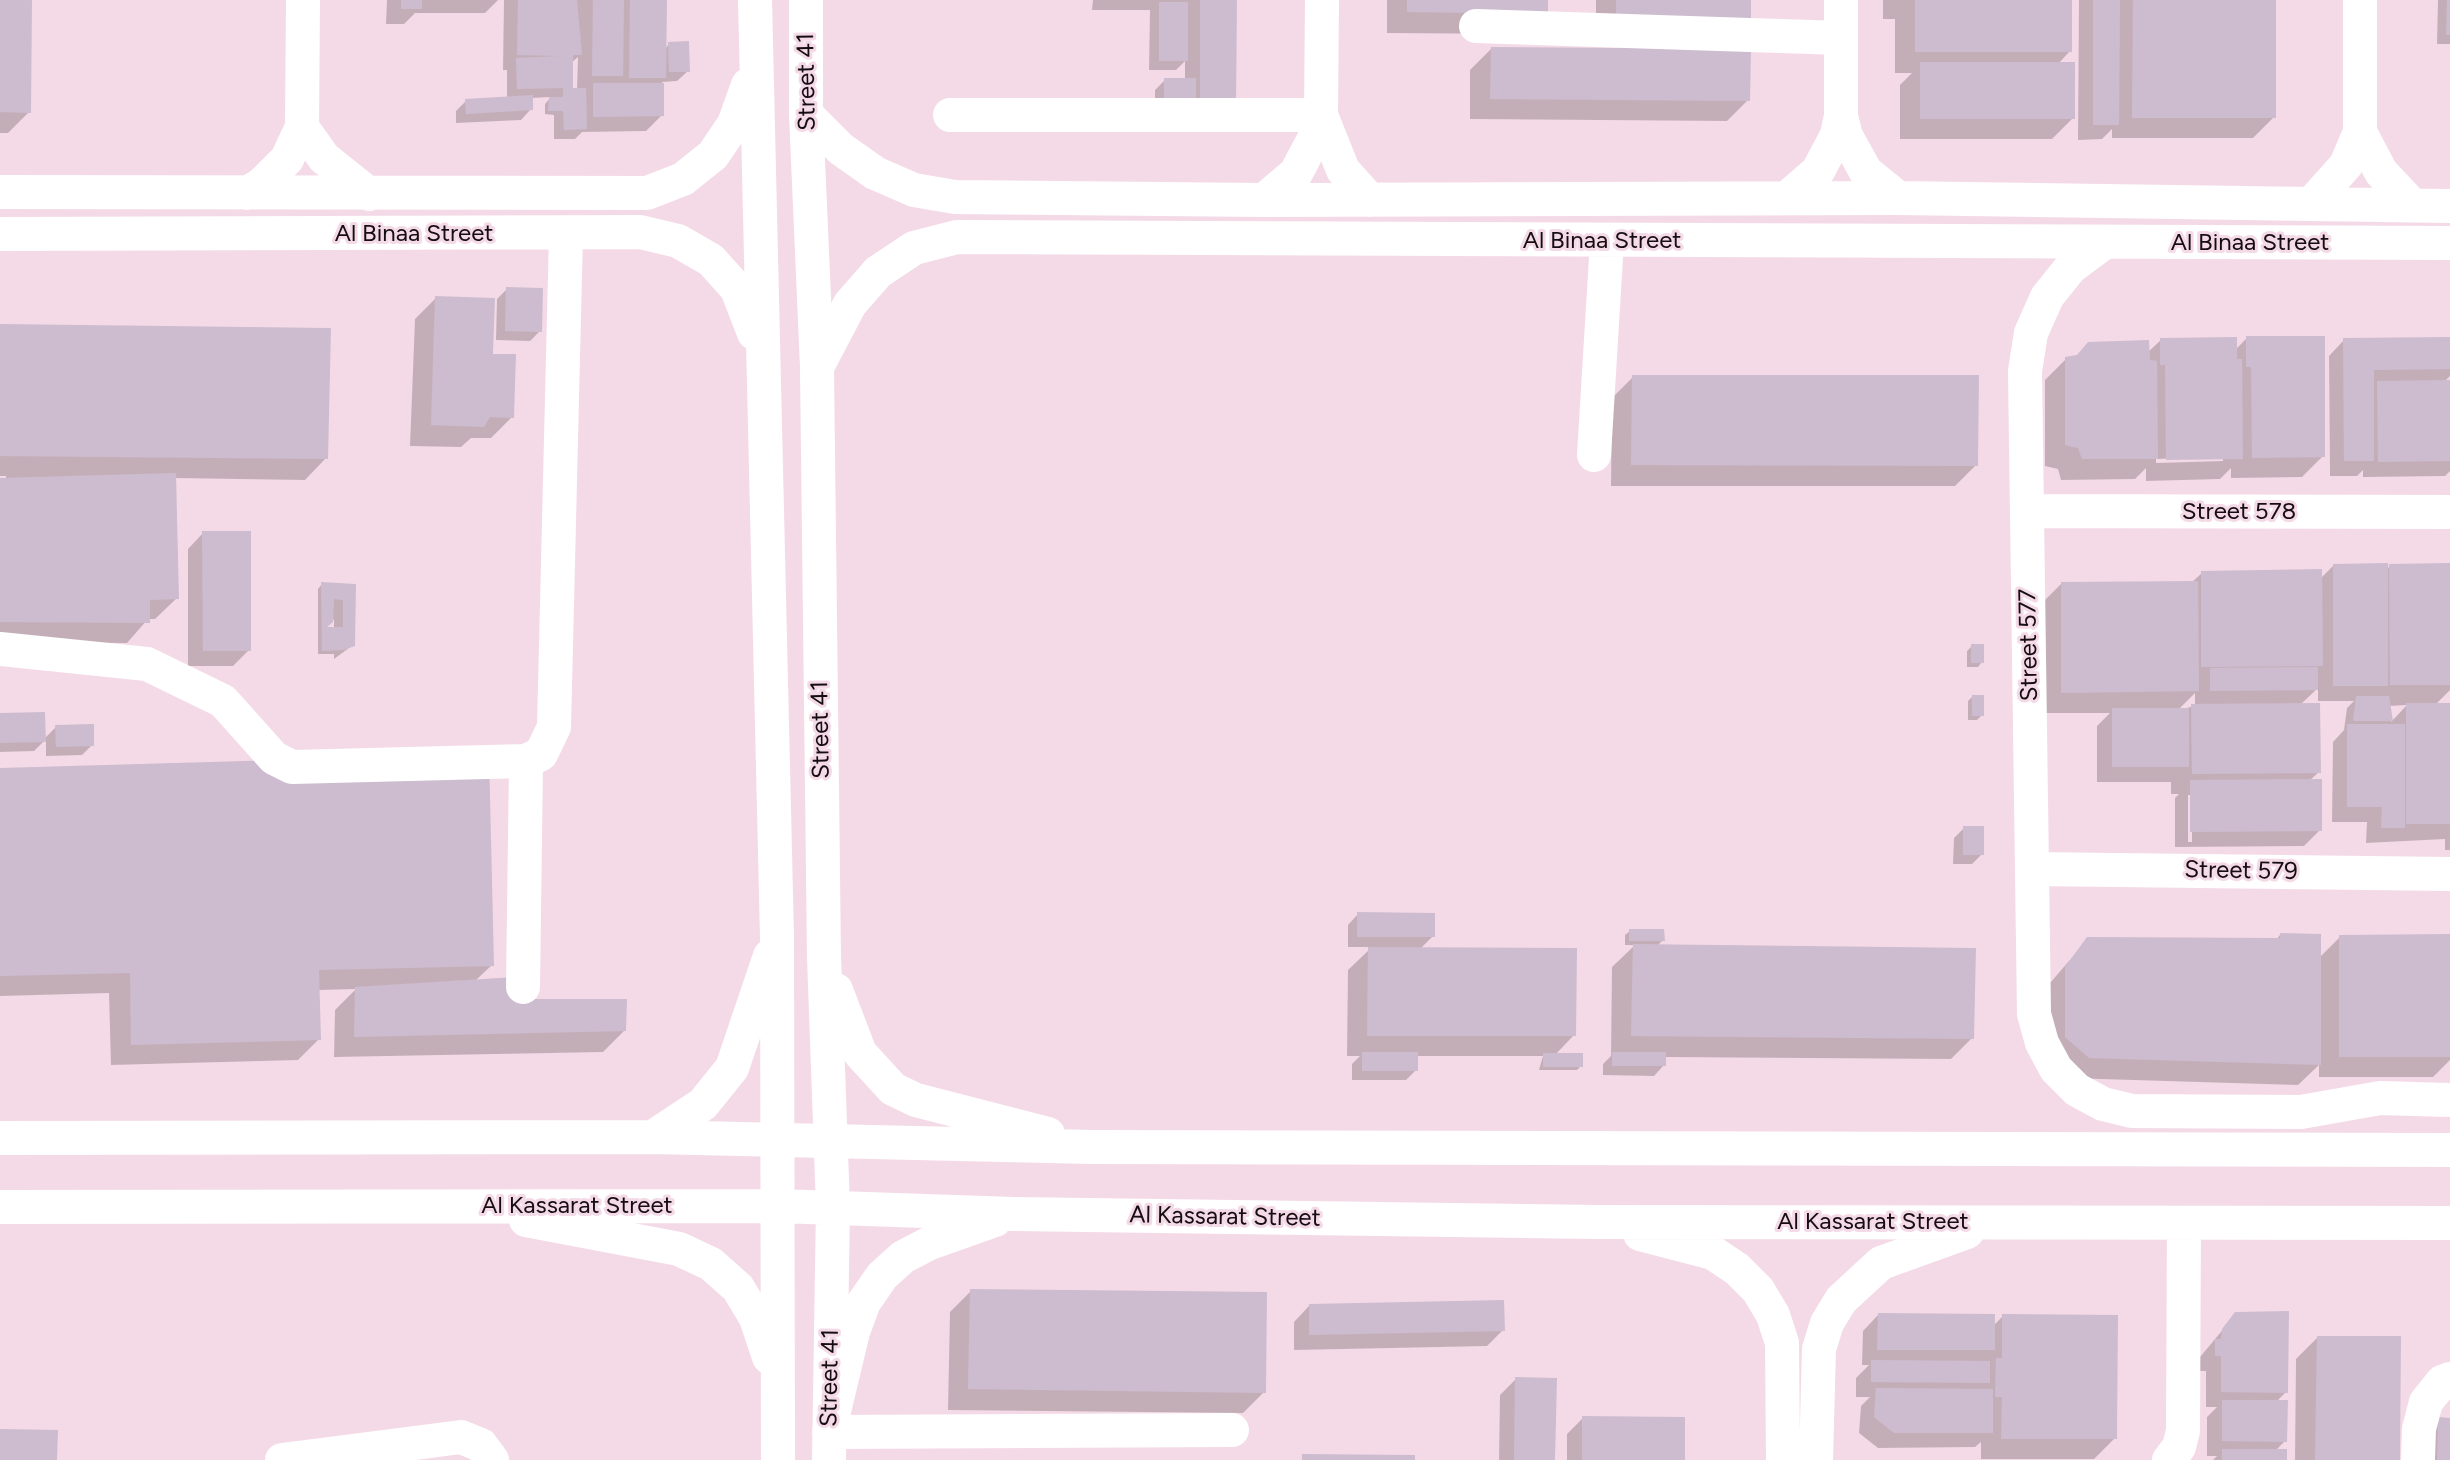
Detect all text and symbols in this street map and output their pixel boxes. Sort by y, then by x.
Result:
street label: Street 41 [792,33,822,131]
street label: Al Binaa Street [335,220,493,248]
street label: Al Binaa Street [1523,227,1681,255]
street label: Al Binaa Street [2171,229,2329,257]
street label: Street 578 [2182,498,2296,526]
street label: Street 577 [2014,588,2044,702]
street label: Street 41 [806,681,836,779]
street label: Street 579 [2184,856,2298,886]
street label: Al Kassarat Street [481,1192,673,1220]
street label: Al Kassarat Street [1129,1201,1321,1233]
street label: Al Kassarat Street [1777,1208,1969,1236]
street label: Street 41 [815,1329,845,1427]

